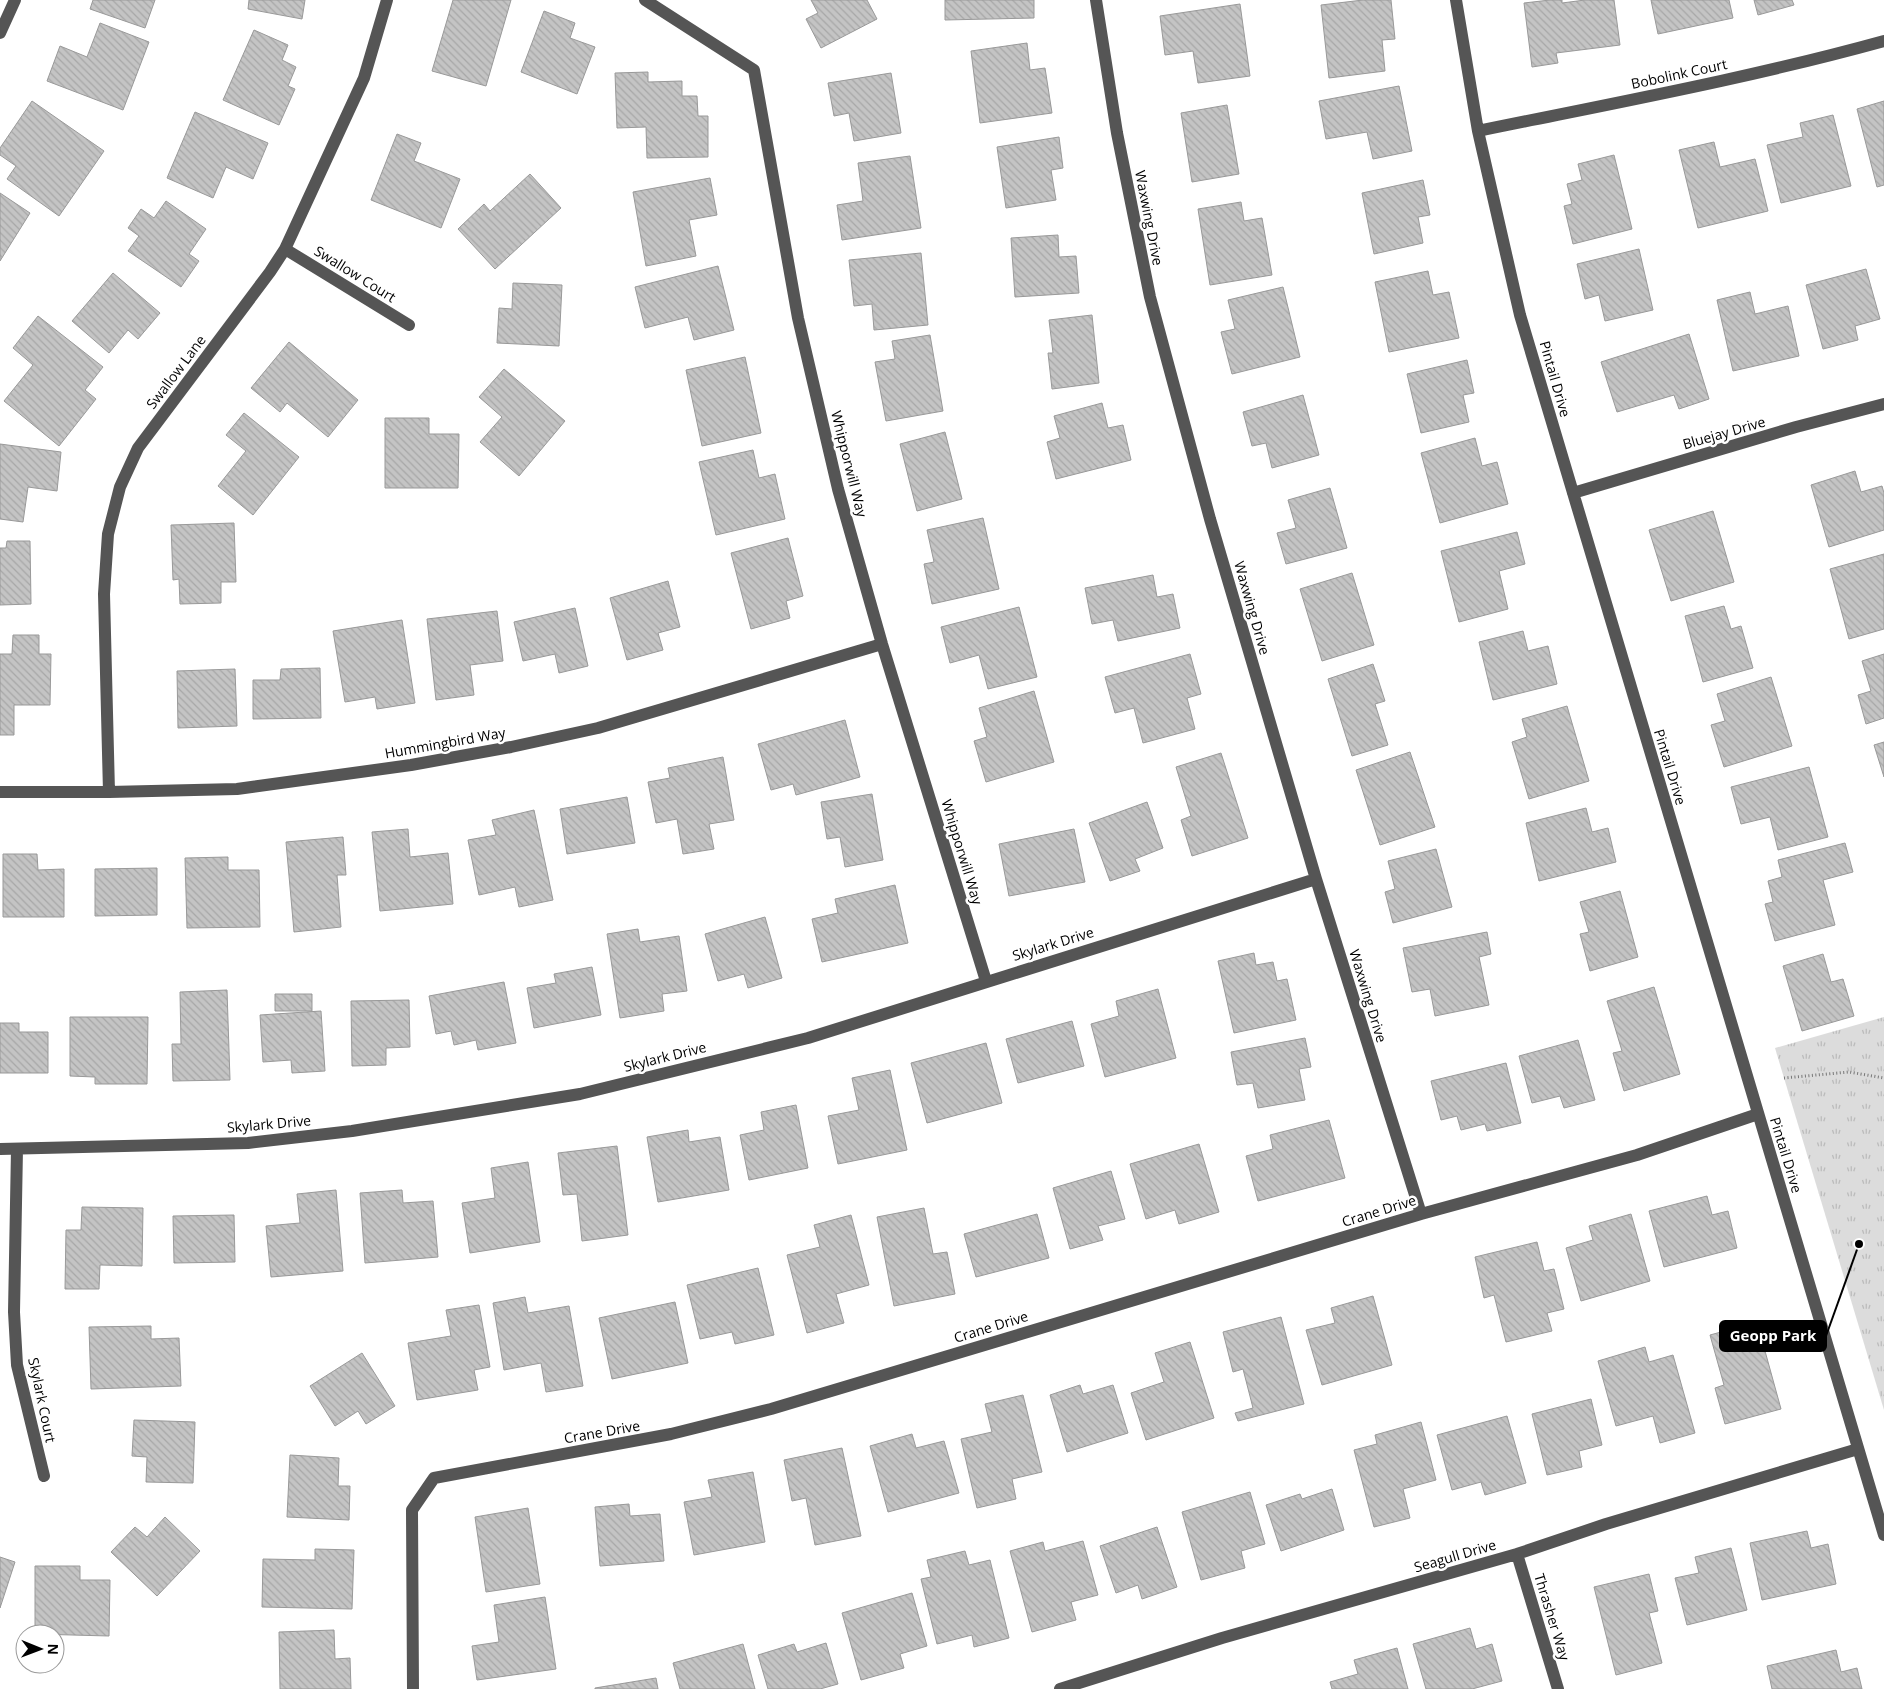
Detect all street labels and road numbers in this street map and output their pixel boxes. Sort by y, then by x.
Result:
street label: Bobolink Court [1629,54,1729,93]
street label: Waxwing Drive [1131,169,1168,267]
street label: Swallow Court [311,241,400,306]
street label: Swallow Lane [142,331,210,412]
street label: Pintail Drive [1536,339,1575,419]
street label: Whipporwill Way [827,409,872,520]
street label: Bluejay Drive [1680,412,1768,453]
street label: Waxwing Drive [1230,559,1275,657]
street label: Hummingbird Way [383,722,508,762]
street label: Pintail Drive [1650,727,1691,807]
street label: Whipporwill Way [937,797,988,908]
street label: Skylark Drive [1010,922,1096,965]
street label: Waxwing Drive [1345,947,1392,1045]
street label: Skylark Drive [622,1037,708,1076]
street label: Skylark Drive [226,1110,312,1137]
street label: Pintail Drive [1766,1115,1807,1195]
street label: Crane Drive [1339,1190,1418,1231]
street label: Crane Drive [951,1306,1030,1347]
street label: Skylark Court [24,1356,61,1444]
street label: Crane Drive [563,1415,641,1448]
street label: Seagull Drive [1412,1535,1498,1576]
street label: Thrasher Way [1530,1571,1575,1664]

